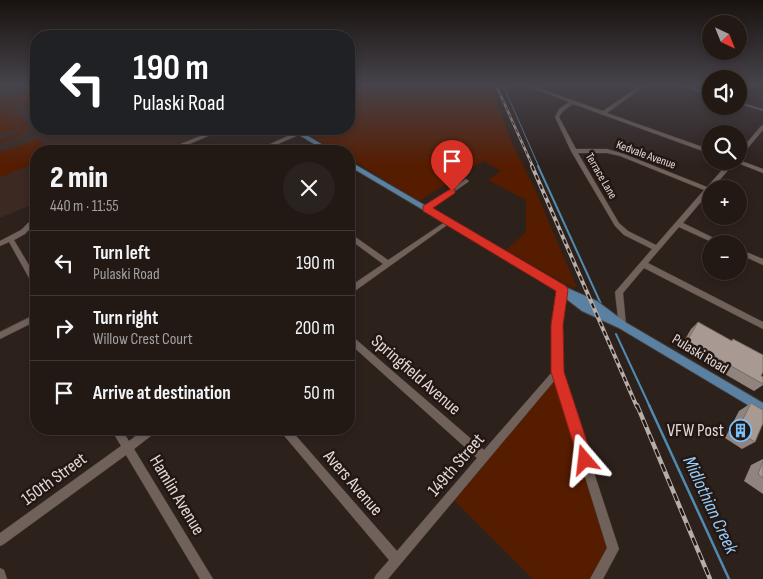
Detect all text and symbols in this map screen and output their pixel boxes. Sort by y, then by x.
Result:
north arrow [702,15,748,60]
map controls [702,15,747,280]
text: 190 m [133,47,209,90]
icon: left [50,50,115,115]
button: sound [702,70,747,115]
text: Pulaski Road [133,90,225,117]
button: search [702,125,747,170]
street label: Kedvale Avenue [614,137,678,173]
pin [431,140,473,191]
icon: arrive [438,147,466,175]
street label: Terrace Lane [582,150,620,202]
text: 2 min [50,160,108,196]
button: close [283,162,335,214]
button: + [702,180,747,225]
text: 440 m · 11:55 [50,197,119,216]
button: − [702,235,747,280]
text: Turn left [93,242,150,265]
icon: left [50,249,78,277]
text: 190 m [296,252,335,275]
text: Pulaski Road [93,265,160,284]
text: Turn right [93,307,158,330]
icon: right [50,314,78,342]
text: 200 m [295,317,335,340]
text: Willow Crest Court [93,330,193,349]
street label: Pulaski Road [668,330,732,378]
street label: Springfield Avenue [367,331,465,419]
icon: arrive [50,379,78,407]
text: Arrive at destination [93,382,231,405]
text: 50 m [304,382,335,405]
building icon: VFW Post [728,418,752,442]
place label: VFW Post [667,420,724,441]
street label: 149th Street [423,429,489,501]
position arrow [558,433,610,485]
street label: Avers Avenue [318,445,387,520]
street label: 150th Street [17,448,91,510]
street label: Hamlin Avenue [145,451,209,539]
water label: Midlothian Creek [677,452,743,558]

